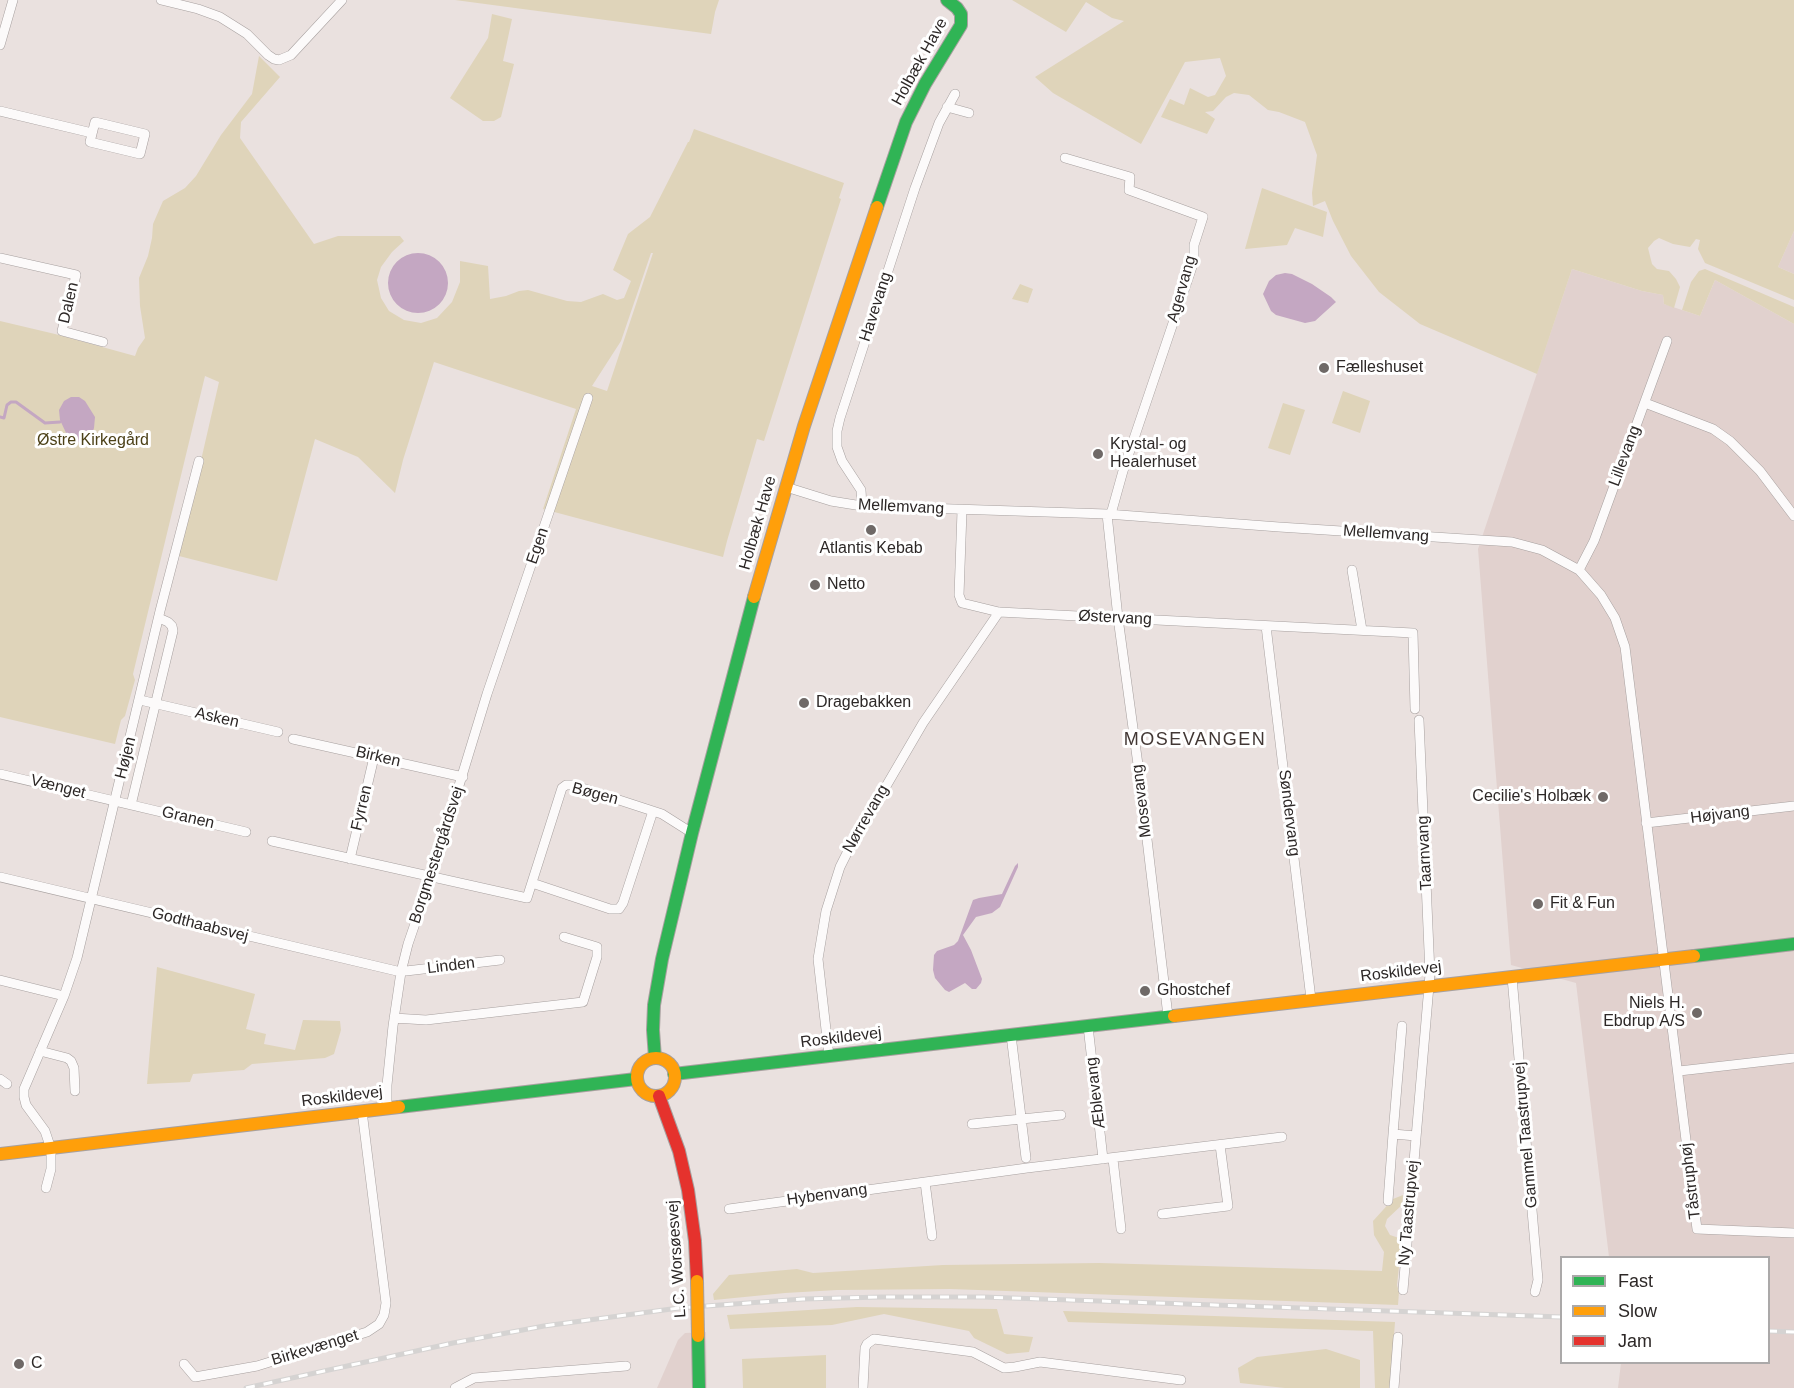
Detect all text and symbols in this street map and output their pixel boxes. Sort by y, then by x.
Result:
street label: Holbæk Have [888,15,952,109]
street label: Agervang [1163,253,1201,325]
street label: Havevang [856,270,896,344]
street label: Dalen [55,280,83,326]
place label: Fælleshuset [1336,358,1423,378]
marker: Fælleshuset [1317,361,1331,375]
street label: Lillevang [1605,423,1645,489]
park label: Østre Kirkegård [37,431,149,451]
place label: Krystal- og Healerhuset [1110,435,1196,473]
marker: Krystal- og Healerhuset [1091,447,1105,461]
street label: Holbæk Have [735,474,781,572]
street label: Mellemvang [857,495,945,519]
street label: Mellemvang [1342,521,1430,547]
marker: Atlantis Kebab [864,523,878,537]
street label: Egen [523,525,553,567]
place label: Atlantis Kebab [819,539,923,559]
place label: Netto [827,575,865,595]
marker: Netto [808,578,822,592]
street label: Østervang [1078,606,1152,630]
place label: Dragebakken [816,693,911,713]
marker: Dragebakken [797,696,811,710]
street label: Asken [193,704,241,732]
district label: MOSEVANGEN [1124,729,1266,751]
street label: Højen [112,735,140,781]
street label: Birken [354,743,402,771]
street label: Mosevang [1128,763,1156,839]
street label: Søndervang [1274,769,1304,857]
street label: Vænget [28,771,88,803]
street label: Bøgen [570,779,620,809]
street label: Nørrevang [839,781,893,857]
street label: Fyrren [347,783,377,833]
street label: Borgmestergårdsvej [406,784,468,926]
place label: Cecilie's Holbæk [1472,787,1591,807]
marker: Cecilie's Holbæk [1596,790,1610,804]
street label: Højvang [1689,802,1751,828]
street label: Granen [160,803,216,833]
street label: Taarnvang [1413,815,1437,891]
place label: Fit & Fun [1550,894,1615,914]
marker: Fit & Fun [1531,897,1545,911]
street label: Godthaabsvej [150,904,250,946]
street label: Linden [426,954,476,978]
street label: Roskildevej [1359,957,1443,987]
place label: Ghostchef [1157,981,1230,1001]
marker: Ghostchef [1138,984,1152,998]
place label: Niels H. Ebdrup A/S [1603,994,1685,1032]
marker: Niels H. Ebdrup A/S [1690,1006,1704,1020]
street label: Roskildevej [799,1023,883,1053]
street label: Æblevang [1082,1056,1110,1130]
street label: Gammel Taastrupvej [1510,1061,1542,1209]
street label: Roskildevej [300,1082,384,1112]
street label: Tåstruphøj [1677,1142,1705,1220]
street label: Ny Taastrupvej [1395,1159,1423,1267]
street label: Hybenvang [786,1180,868,1210]
street label: L.C. Worsøesvej [663,1199,691,1319]
legend [1560,1256,1770,1364]
text: Fast [1618,1271,1653,1291]
text: Slow [1618,1301,1657,1321]
street label: Birkevænget [269,1326,361,1370]
text: Jam [1618,1331,1652,1351]
place label: C [31,1354,43,1374]
marker: C [12,1357,26,1371]

